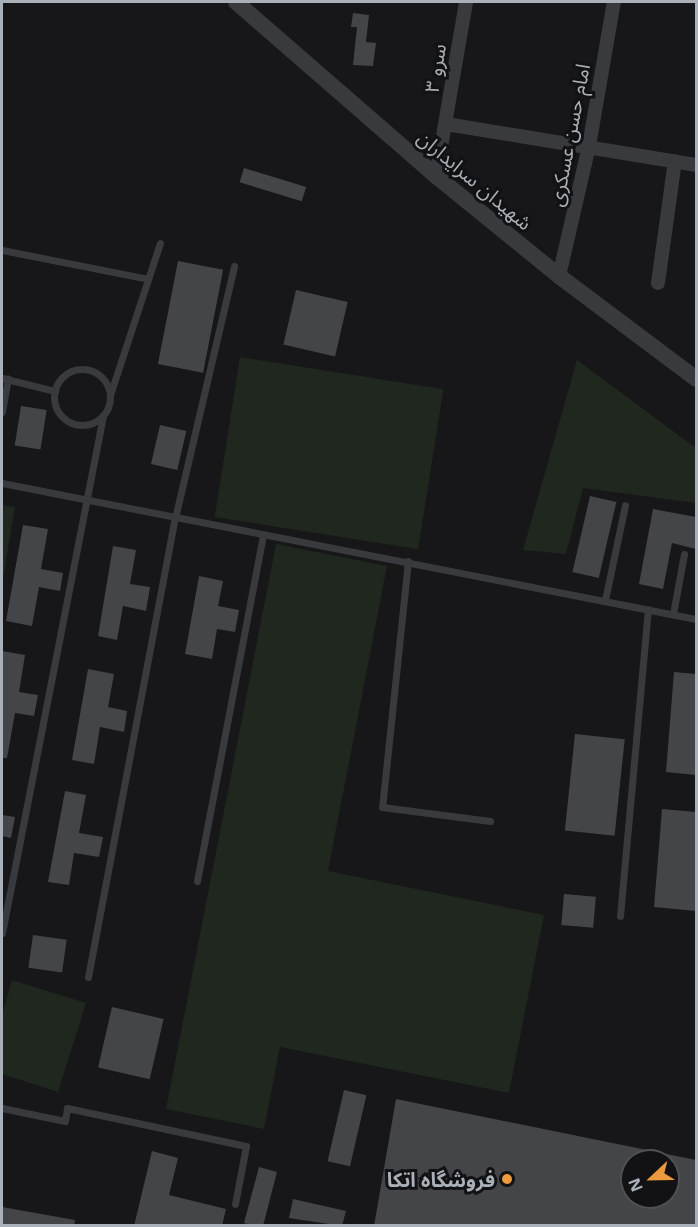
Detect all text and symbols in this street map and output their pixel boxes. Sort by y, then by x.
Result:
street label: سرو ۳ [419,42,451,94]
street label: امام حسن عسکری [543,62,595,208]
street label: شهیدان سرایداران [413,125,537,235]
north arrow [620,1149,680,1209]
place label: فروشگاه اتکا [387,1167,495,1191]
marker: فروشگاه اتکا [500,1172,514,1186]
text: N [623,1175,648,1195]

